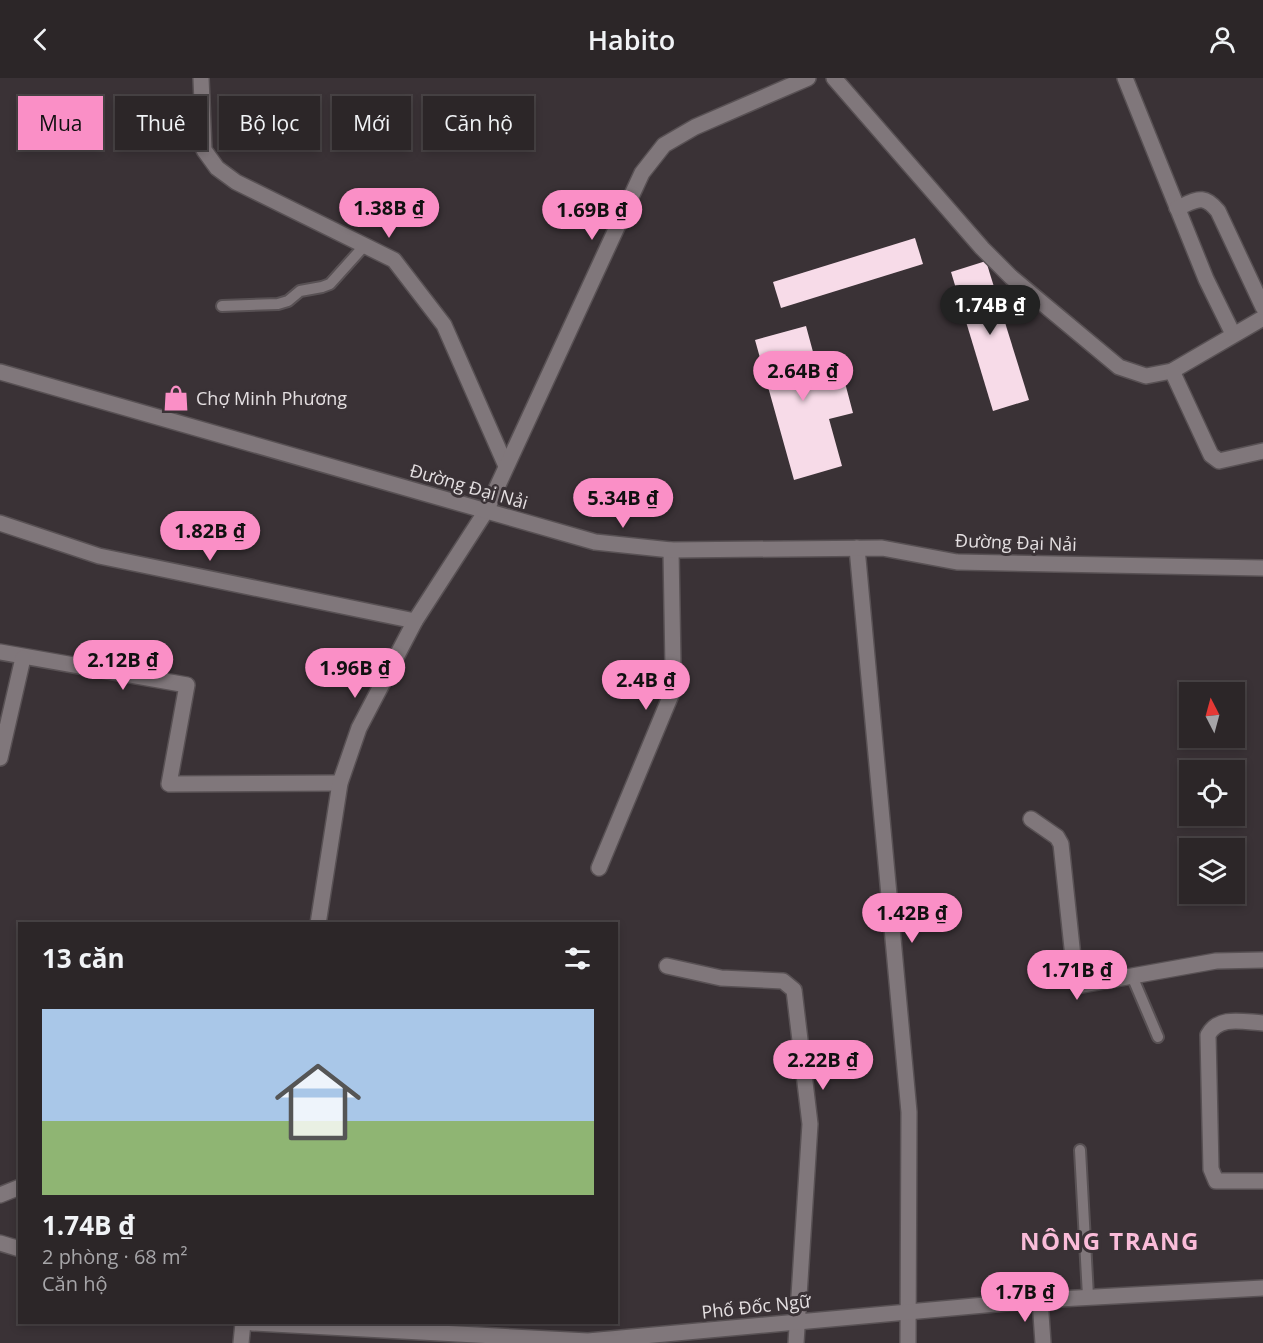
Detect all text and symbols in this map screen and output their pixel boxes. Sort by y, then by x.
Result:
text: Habito [588,21,675,58]
icon: back [24,23,57,56]
icon: person [1206,23,1239,56]
chip: Mua [18,96,103,150]
chip: Thuê [115,96,207,150]
chip: Bộ lọc [219,96,320,150]
chip: Mới [332,96,411,150]
chip: Căn hộ [423,96,534,150]
pin: 1.38B ₫ [334,188,444,239]
pin: 1.69B ₫ [537,190,647,241]
text: 1.38B ₫ [353,194,425,221]
text: 1.69B ₫ [556,196,628,223]
pin: 1.74B ₫ [935,285,1045,336]
text: 1.74B ₫ [954,291,1026,318]
pin: 2.64B ₫ [748,351,858,402]
text: 2.64B ₫ [767,357,839,384]
shop icon: Chợ Minh Phương [161,383,191,413]
place label: Chợ Minh Phương [196,386,347,410]
street label: Đường Đại Nải [407,458,531,514]
pin: 5.34B ₫ [568,478,678,529]
text: 5.34B ₫ [587,484,659,511]
pin: 1.82B ₫ [155,511,265,562]
text: 1.82B ₫ [174,517,246,544]
street label: Đường Đại Nải [955,528,1077,556]
pin: 2.12B ₫ [68,640,178,691]
text: 2.12B ₫ [87,646,159,673]
pin: 1.96B ₫ [300,648,410,699]
text: 1.96B ₫ [319,654,391,681]
pin: 2.4B ₫ [597,660,695,711]
text: 2.4B ₫ [616,666,676,693]
north arrow [1179,682,1245,748]
map controls [1179,682,1245,904]
button: locate [1179,760,1245,826]
button: layers [1179,838,1245,904]
pin: 1.42B ₫ [857,893,967,944]
text: 1.42B ₫ [876,899,948,926]
text: 13 căn [42,940,125,976]
icon: filters [561,942,594,975]
pin: 1.71B ₫ [1022,950,1132,1001]
text: 1.71B ₫ [1041,956,1113,983]
pin: 2.22B ₫ [768,1040,878,1091]
text: 2.22B ₫ [787,1046,859,1073]
icon: home [264,1048,372,1156]
text: 1.74B ₫ [42,1207,135,1243]
district label: NÔNG TRANG [1020,1224,1200,1257]
text: 2 phòng · 68 m² [42,1243,187,1270]
text: Căn hộ [42,1270,107,1297]
pin: 1.7B ₫ [976,1272,1074,1323]
text: 1.7B ₫ [995,1278,1055,1305]
street label: Phố Đốc Ngữ [700,1288,813,1324]

